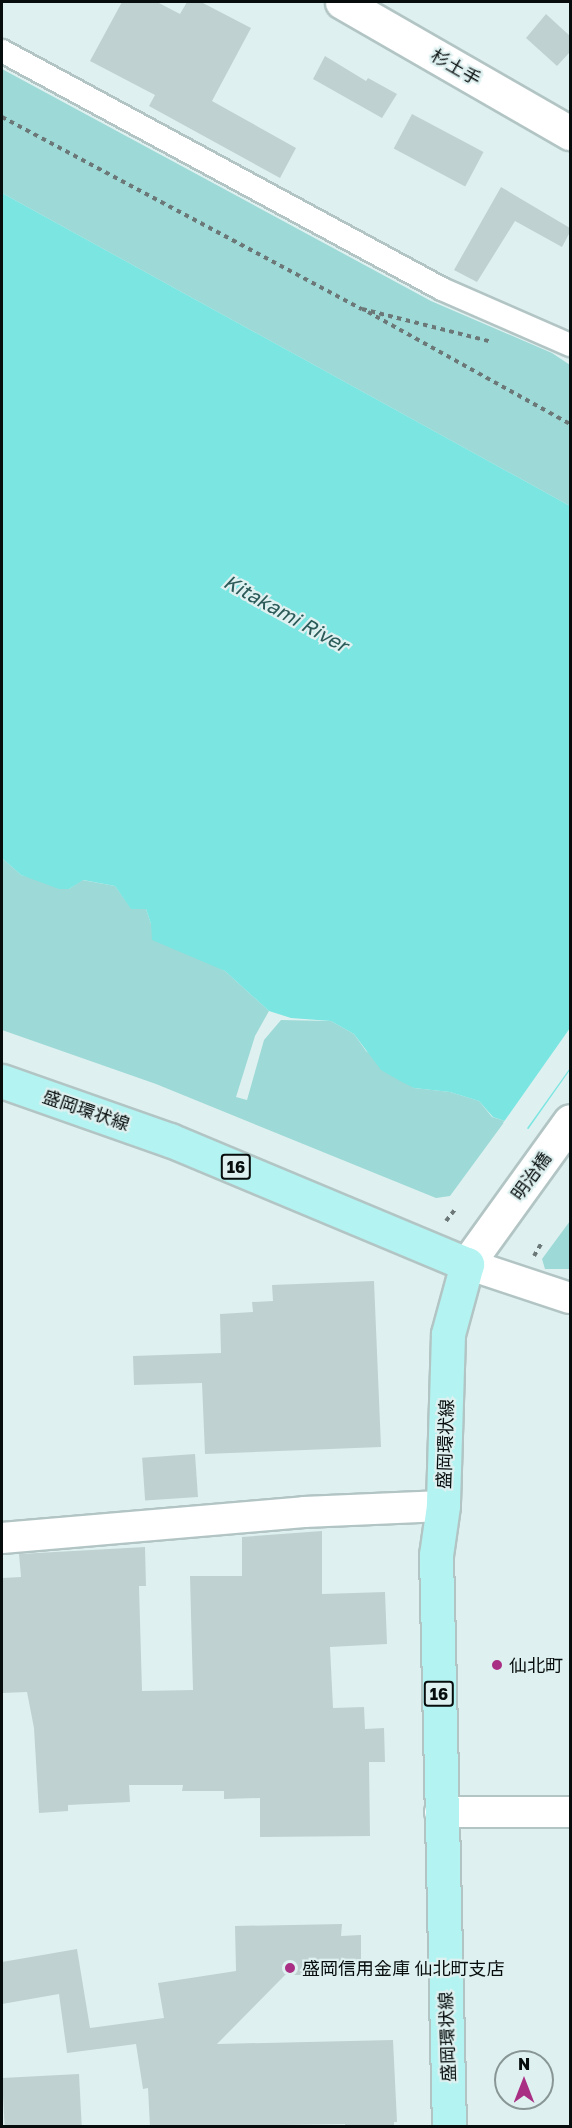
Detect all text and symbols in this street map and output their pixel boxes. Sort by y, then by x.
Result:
street label: 杉土手 [427,44,485,90]
water label: Kitakami River [220,569,352,657]
street label: 盛岡環状線 [40,1085,132,1135]
street label: 明治橋 [506,1148,556,1204]
road number: 16 [220,1154,252,1180]
street label: 盛岡環状線 [433,1399,457,1489]
place label: 仙北町 [509,1654,563,1676]
marker: 仙北町 [490,1658,504,1672]
road number: 16 [422,1681,456,1707]
place label: 盛岡信用金庫 仙北町支店 [302,1957,504,1979]
marker: 盛岡信用金庫 仙北町支店 [283,1961,297,1975]
street label: 盛岡環状線 [435,1992,459,2082]
north arrow [494,2050,554,2110]
text: N [518,2054,530,2074]

